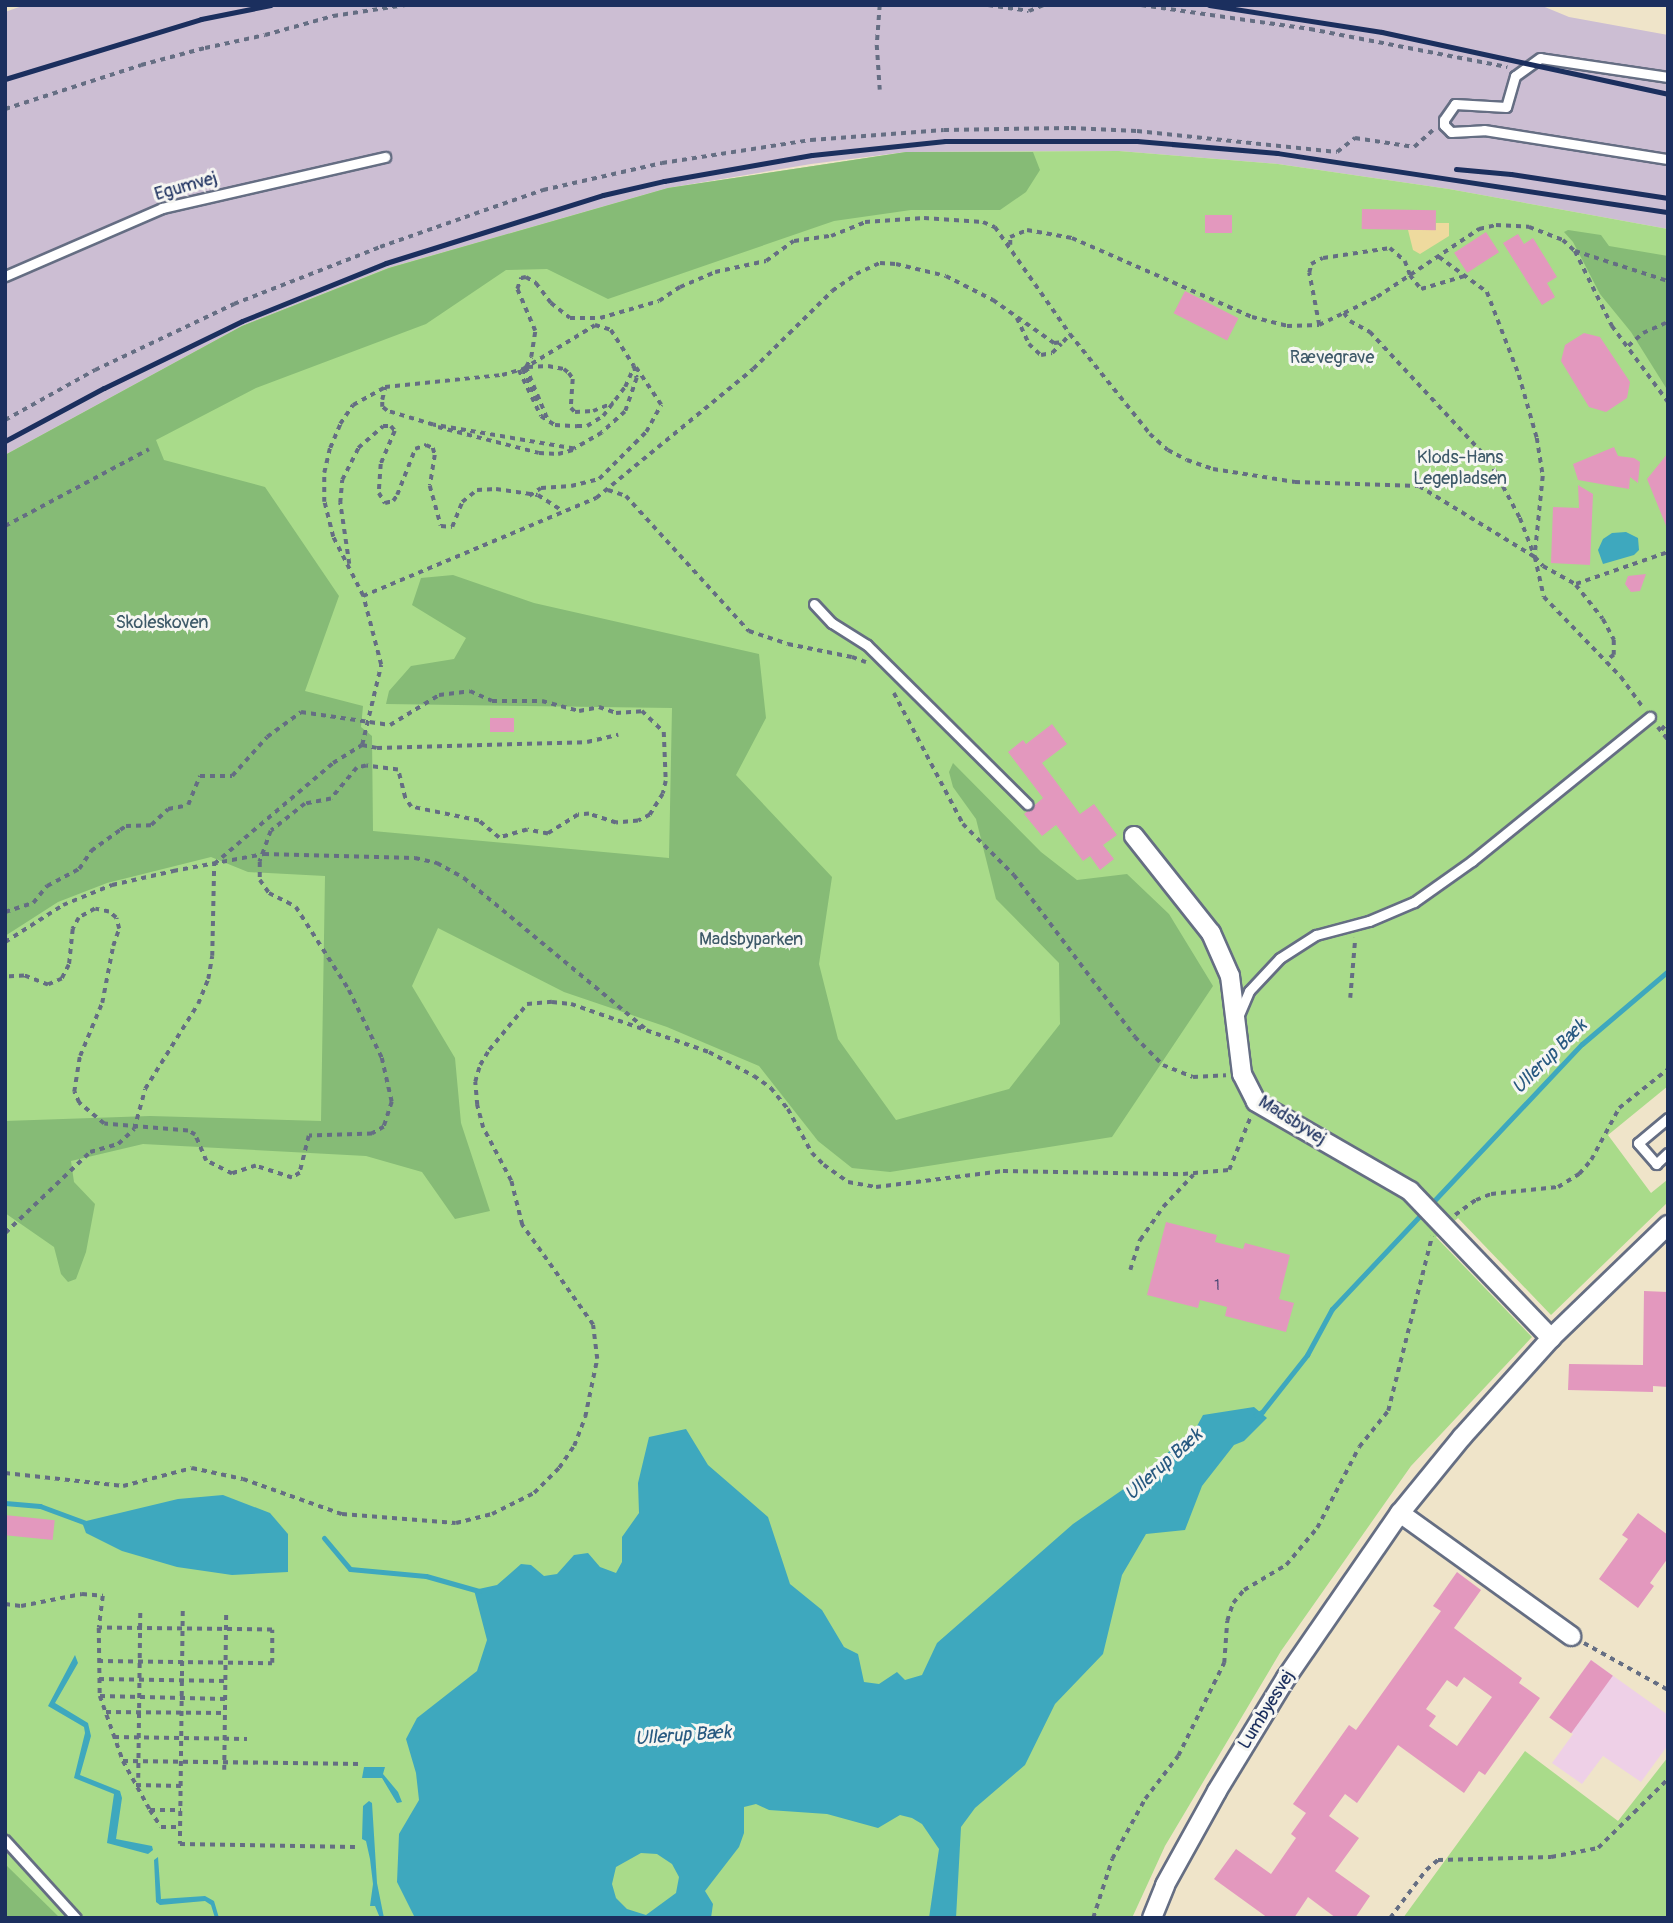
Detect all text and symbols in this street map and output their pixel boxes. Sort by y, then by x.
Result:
street label: Egumvej [152,168,220,206]
park label: Rævegrave [1290,347,1374,369]
park label: Klods-Hans Legepladsen [1413,448,1507,490]
park label: Skoleskoven [116,612,208,634]
park label: Madsbyparken [699,929,803,951]
water label: Ullerup Bæk [1508,1015,1592,1099]
street label: Madsbyvej [1254,1092,1330,1150]
house number: 1 [1214,1278,1220,1294]
water label: Ullerup Bæk [1121,1424,1207,1506]
street label: Lumbyesvej [1234,1667,1300,1753]
water label: Ullerup Bæk [634,1721,732,1751]

